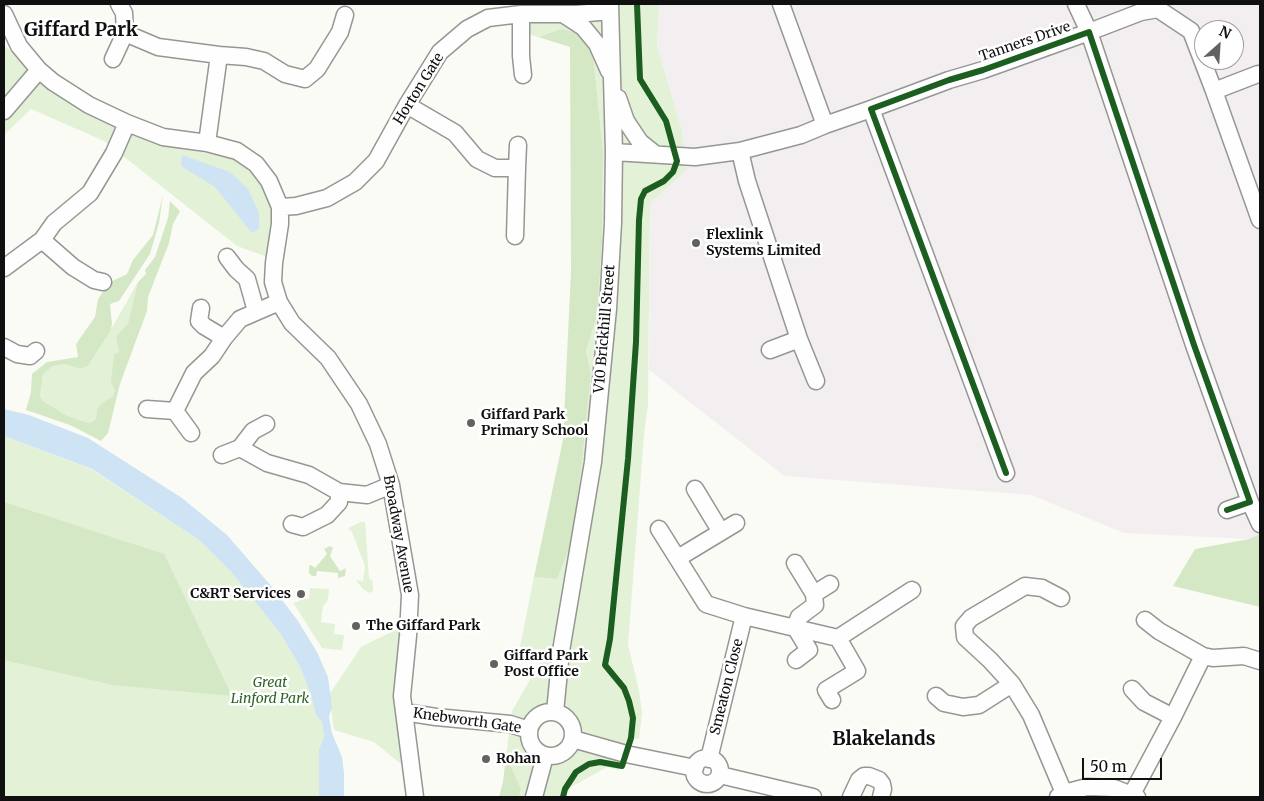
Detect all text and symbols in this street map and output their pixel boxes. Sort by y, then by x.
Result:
street label: Tanners Drive [977,19,1073,65]
district label: Giffard Park [24,20,138,42]
north arrow [1194,20,1244,70]
text: N [1216,22,1234,43]
street label: Horton Gate [390,50,448,128]
place label: Flexlink Systems Limited [706,227,821,260]
marker: Flexlink Systems Limited [690,237,702,249]
street label: V10 Brickhill Street [591,264,619,394]
place label: Giffard Park Primary School [481,407,588,440]
marker: Giffard Park Primary School [465,417,477,429]
street label: Broadway Avenue [379,474,417,594]
place label: C&RT Services [190,586,291,602]
marker: C&RT Services [295,588,307,600]
place label: The Giffard Park [366,618,480,634]
marker: The Giffard Park [350,620,362,632]
street label: Smeaton Close [707,637,747,737]
place label: Giffard Park Post Office [504,648,588,680]
marker: Giffard Park Post Office [488,658,500,670]
park label: Great Linford Park [231,675,309,708]
street label: Knebworth Gate [412,705,522,737]
district label: Blakelands [832,729,936,751]
scale bar [1084,748,1164,780]
place label: Rohan [496,751,541,767]
marker: Rohan [480,753,492,765]
text: 50 m [1090,757,1127,776]

